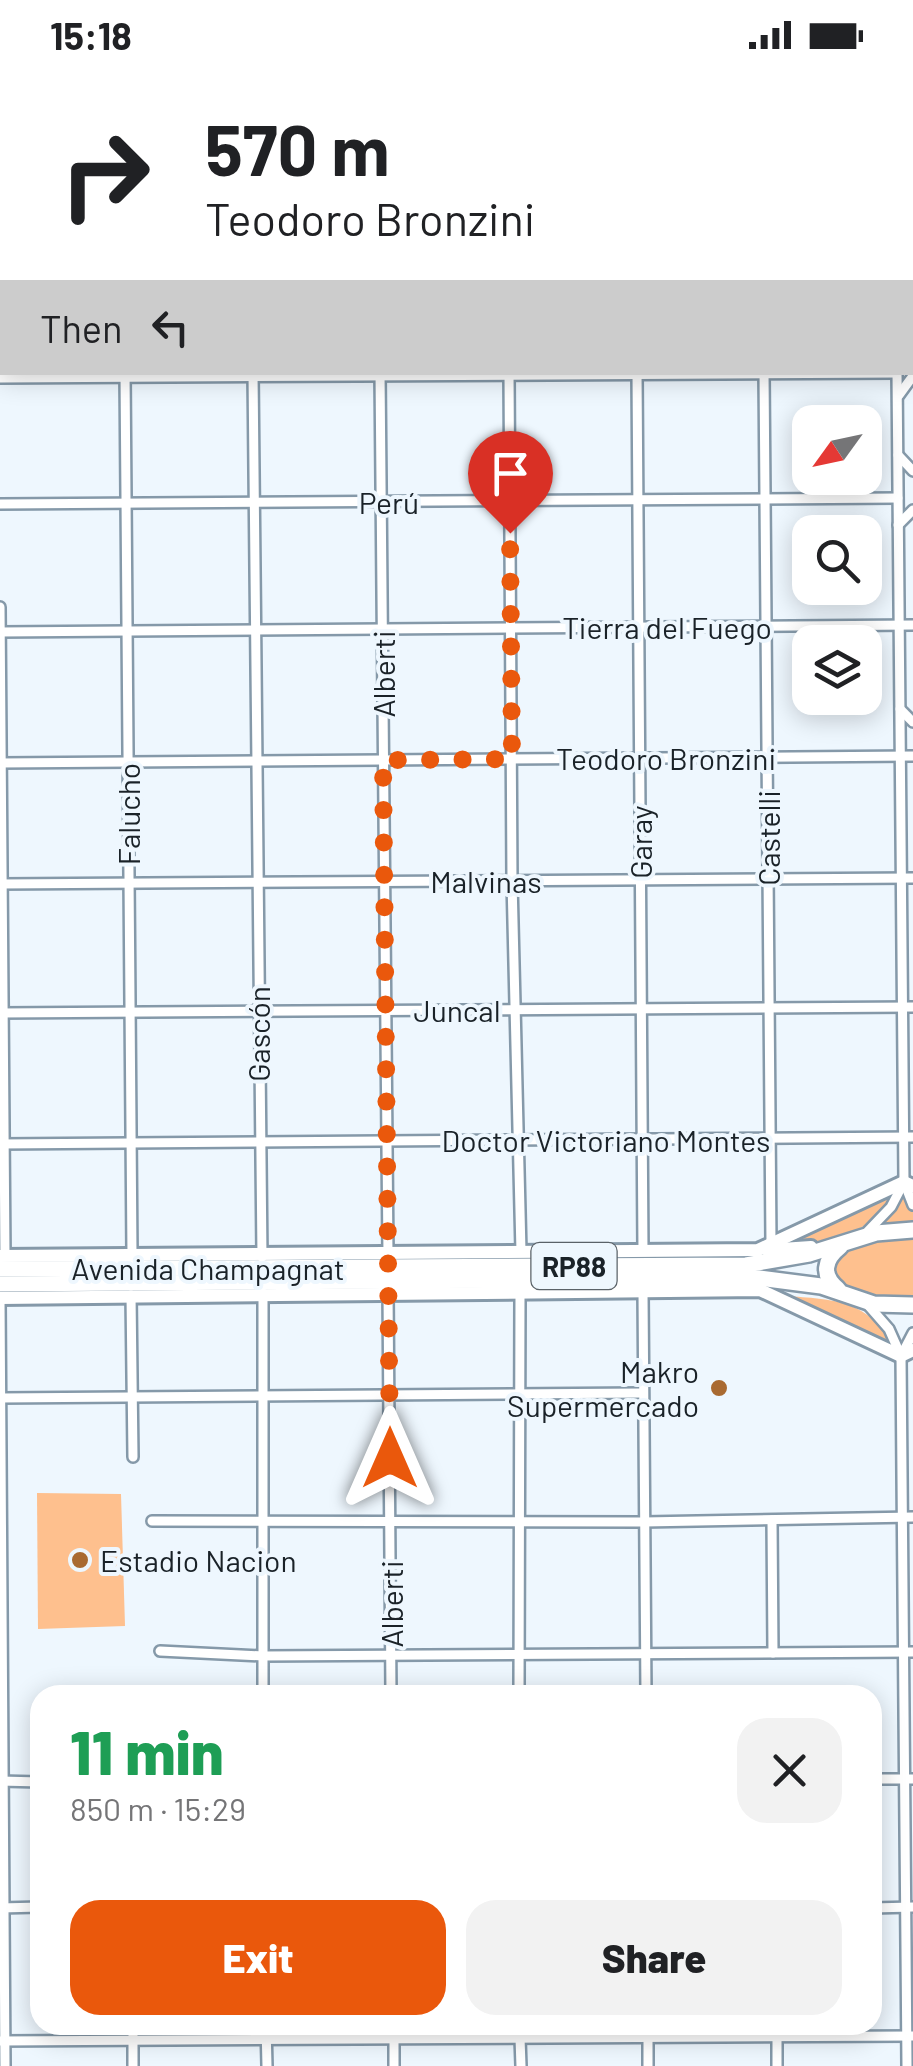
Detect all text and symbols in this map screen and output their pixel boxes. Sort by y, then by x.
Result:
text: 15:18 [50,12,132,58]
text: 570 m [205,106,390,190]
icon: right [40,110,170,240]
text: Teodoro Bronzini [205,191,535,245]
icon: left [143,300,198,355]
text: Then [40,305,123,351]
north arrow [792,405,882,495]
map controls [792,405,882,715]
pin [468,431,553,534]
icon: arrive [483,446,538,501]
street label: Perú [359,484,419,520]
button: search [792,515,882,605]
street label: Tierra del Fuego [562,609,772,645]
button: layers [792,625,882,715]
street label: Alberti [365,630,401,718]
street label: Teodoro Bronzini [556,740,776,776]
street label: Falucho [110,763,146,865]
street label: Castelli [750,790,786,886]
street label: Garay [622,805,658,879]
street label: Malvinas [430,863,542,899]
street label: Gascón [240,986,276,1082]
street label: Juncal [413,992,501,1028]
street label: Doctor Victoriano Montes [442,1122,770,1158]
road number: RP88 [532,1243,616,1289]
street label: Avenida Champagnat [71,1250,345,1286]
place label: Makro Supermercado [507,1353,699,1423]
marker: Makro Supermercado [708,1377,730,1399]
position arrow [338,1406,442,1510]
place label: Estadio Nacion [100,1542,297,1578]
marker: Estadio Nacion [69,1549,91,1571]
street label: Alberti [373,1560,409,1648]
text: 11 min [70,1715,224,1787]
button: close [737,1718,842,1823]
text: 850 m · 15:29 [70,1789,246,1827]
button: Exit [70,1900,446,2015]
button: Share [466,1900,842,2015]

